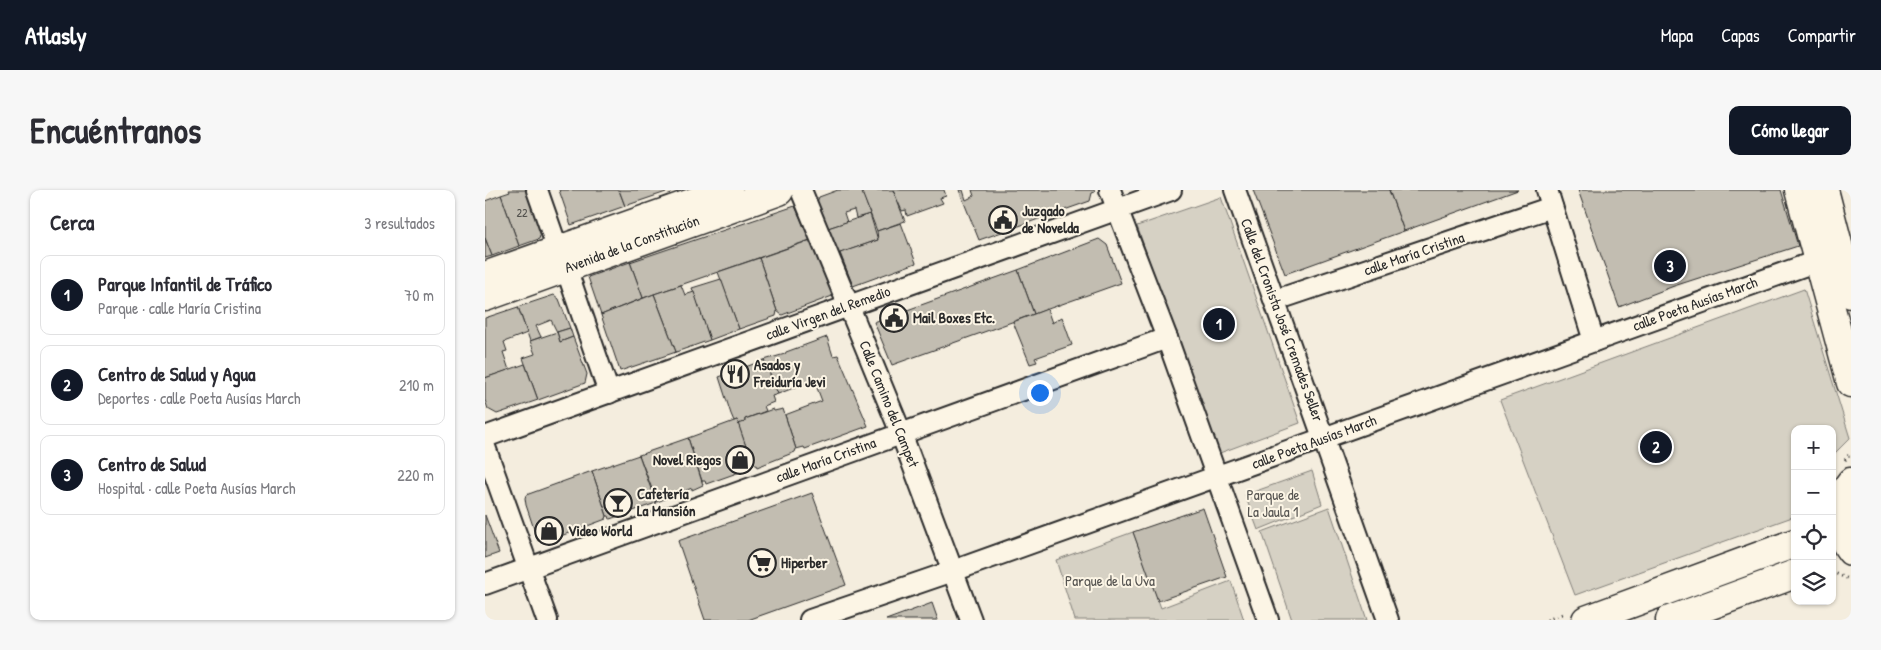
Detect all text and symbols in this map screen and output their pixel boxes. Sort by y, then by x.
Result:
text: Atlasly [25,19,87,51]
text: Mapa [1661,23,1693,48]
text: Capas [1721,23,1760,48]
text: Compartir [1788,23,1856,48]
button: Cómo llegar [1729,106,1851,155]
text: Encuéntranos [30,107,201,154]
place label: Juzgado de Novelda [1022,200,1079,238]
house number: 22 [516,204,528,221]
public building icon: Juzgado de Novelda [988,205,1018,235]
text: Cerca [50,208,94,237]
street label: Avenida de la Constitución [562,209,702,278]
text: 3 resultados [364,212,435,234]
street label: Calle del Cronista José Cremades Seller [1236,215,1329,424]
street label: calle María Cristina [1361,226,1467,281]
pin: 3 [1654,247,1686,285]
text: Parque Infantil de Tráfico [98,271,272,297]
street label: calle Poeta Ausías March [1629,271,1760,336]
street label: calle Virgen del Remedio [762,280,893,345]
text: 1 [64,284,70,306]
text: 70 m [404,284,434,306]
text: Parque · calle María Cristina [98,297,261,319]
public building icon: Mail Boxes Etc. [879,303,909,333]
pin: 1 [1203,305,1235,343]
place label: Mail Boxes Etc. [913,307,995,328]
street label: Calle Camino del Campet [854,337,925,471]
place label: Asados y Freiduría Jevi [753,354,826,392]
restaurant icon: Asados y Freiduría Jevi [720,359,750,389]
text: Centro de Salud y Agua [98,361,256,387]
text: 2 [63,374,71,396]
text: 210 m [399,374,434,396]
your location [1027,380,1053,406]
text: Deportes · calle Poeta Ausías March [98,387,300,409]
street label: calle Poeta Ausías March [1248,409,1379,474]
map controls [1791,425,1836,605]
button: + [1791,425,1836,470]
pin: 2 [1640,428,1672,466]
street label: calle María Cristina [773,432,879,487]
shop icon: Novel Riegos [725,445,755,475]
place label: Novel Riegos [653,449,721,471]
text: Centro de Salud [98,451,206,477]
text: 3 [63,464,71,486]
text: 220 m [397,464,434,486]
button: − [1791,470,1836,515]
text: Hospital · calle Poeta Ausías March [98,477,295,499]
place label: Cafetería La Mansión [637,483,696,521]
park label: Parque de La Jaula 1 [1246,484,1300,522]
bar icon: Cafetería La Mansión [603,488,633,518]
button: locate [1791,515,1836,560]
shop icon: Video World [534,516,564,546]
place label: Video World [568,520,632,541]
supermarket icon: Hiperber [747,548,777,578]
place label: Hiperber [781,552,828,574]
button: layers [1791,560,1836,605]
park label: Parque de la Uva [1065,570,1155,591]

